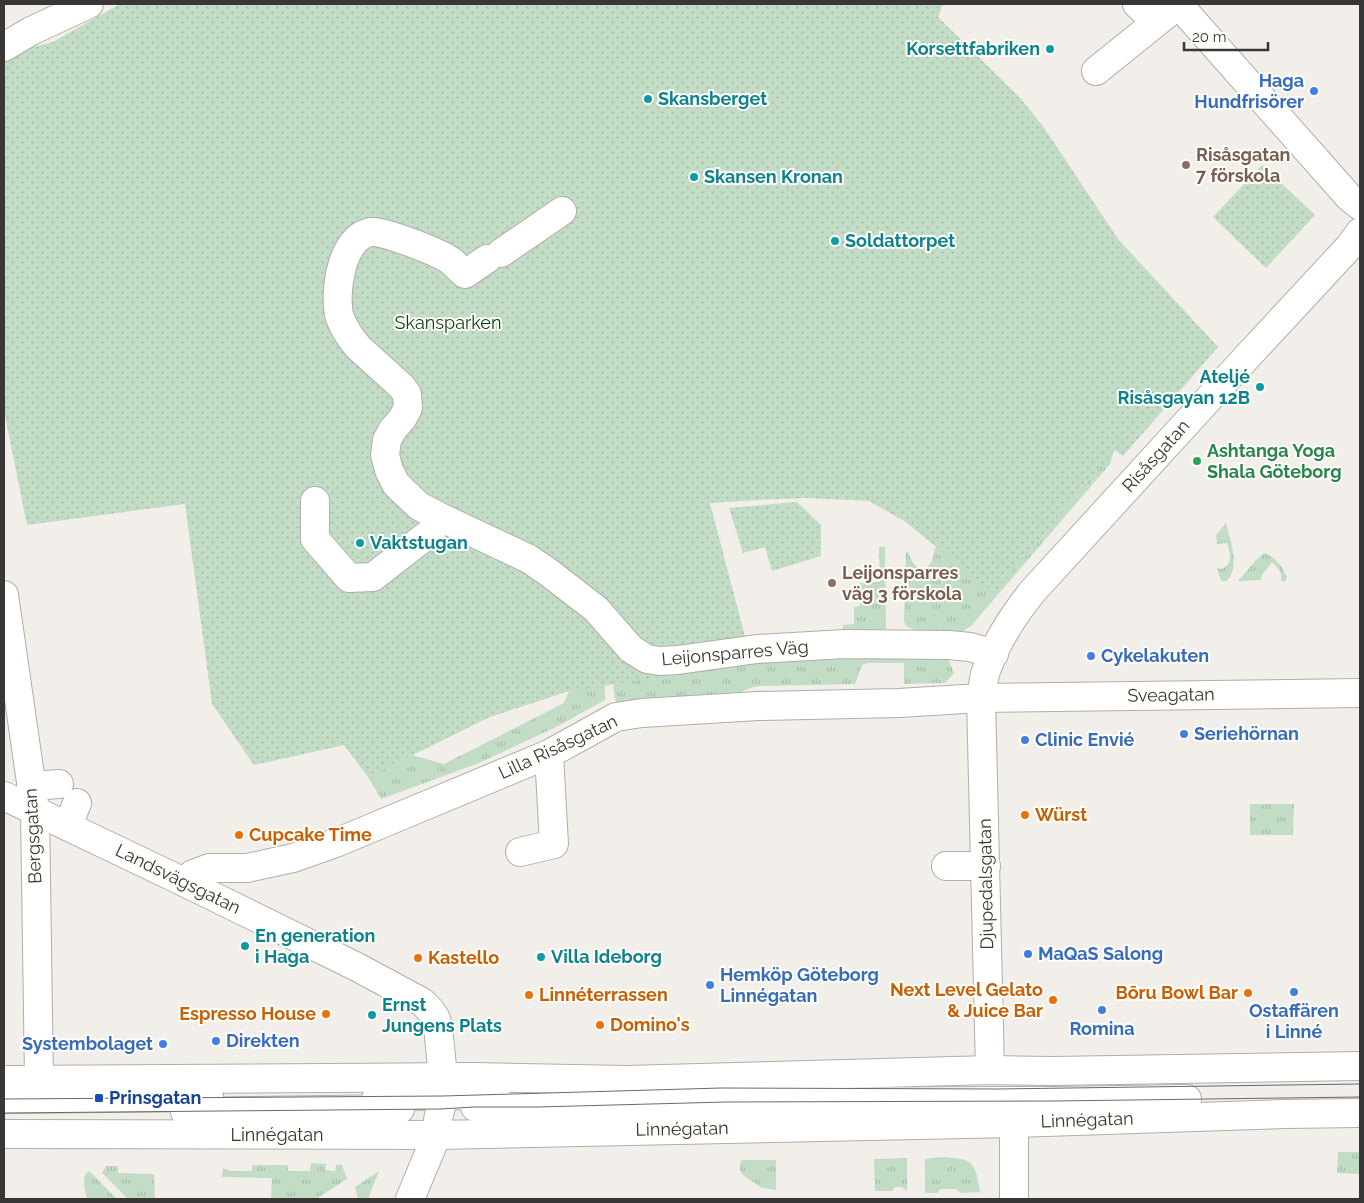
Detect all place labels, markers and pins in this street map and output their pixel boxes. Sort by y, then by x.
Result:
place label: Korsettfabriken [906,38,1040,59]
marker: Korsettfabriken [1044,43,1056,55]
place label: Haga Hundfrisörer [1194,70,1304,112]
marker: Haga Hundfrisörer [1308,85,1320,97]
place label: Skansberget [658,88,767,109]
marker: Skansberget [642,93,654,105]
place label: Risåsgatan 7 förskola [1196,144,1290,186]
marker: Risåsgatan 7 förskola [1180,159,1192,171]
place label: Skansen Kronan [704,166,843,187]
marker: Skansen Kronan [688,171,700,183]
place label: Soldattorpet [845,230,955,251]
marker: Soldattorpet [829,235,841,247]
place label: Ateljé Risåsgayan 12B [1118,366,1250,408]
marker: Ateljé Risåsgayan 12B [1254,381,1266,393]
place label: Ashtanga Yoga Shala Göteborg [1207,440,1342,482]
marker: Ashtanga Yoga Shala Göteborg [1191,455,1203,467]
place label: Vaktstugan [370,532,468,553]
marker: Vaktstugan [354,537,366,549]
place label: Leijonsparres väg 3 förskola [842,562,962,604]
marker: Leijonsparres väg 3 förskola [826,577,838,589]
place label: Cykelakuten [1101,645,1209,666]
marker: Cykelakuten [1085,650,1097,662]
place label: Seriehörnan [1194,723,1299,744]
marker: Seriehörnan [1178,728,1190,740]
place label: Clinic Envié [1035,729,1135,750]
marker: Clinic Envié [1019,734,1031,746]
place label: Würst [1035,804,1087,825]
marker: Würst [1019,809,1031,821]
place label: Cupcake Time [249,824,372,845]
marker: Cupcake Time [233,829,245,841]
place label: En generation i Haga [255,925,375,967]
marker: En generation i Haga [239,940,251,952]
place label: MaQaS Salong [1038,943,1163,964]
place label: Villa Ideborg [551,946,662,967]
place label: Kastello [428,947,499,968]
marker: MaQaS Salong [1022,948,1034,960]
marker: Villa Ideborg [535,951,547,963]
marker: Kastello [412,952,424,964]
place label: Hemköp Göteborg Linnégatan [720,964,879,1006]
marker: Hemköp Göteborg Linnégatan [704,979,716,991]
place label: Next Level Gelato & Juice Bar [890,979,1043,1021]
place label: Bōru Bowl Bar [1115,982,1238,1003]
place label: Linnéterrassen [539,984,668,1005]
marker: Ostaffären i Linné [1288,986,1300,998]
marker: Bōru Bowl Bar [1242,987,1254,999]
marker: Linnéterrassen [523,989,535,1001]
place label: Ernst Jungens Plats [382,994,502,1036]
marker: Next Level Gelato & Juice Bar [1047,994,1059,1006]
place label: Ostaffären i Linné [1249,1000,1339,1042]
place label: Espresso House [179,1003,316,1024]
marker: Romina [1096,1004,1108,1016]
marker: Espresso House [320,1008,332,1020]
marker: Ernst Jungens Plats [366,1009,378,1021]
place label: Domino's [610,1014,690,1035]
place label: Romina [1069,1018,1135,1039]
marker: Domino's [594,1019,606,1031]
place label: Direkten [226,1030,300,1051]
place label: Systembolaget [22,1033,153,1054]
marker: Direkten [210,1035,222,1047]
marker: Systembolaget [157,1038,169,1050]
place label: Prinsgatan [109,1087,201,1108]
marker: Prinsgatan [93,1092,105,1104]

